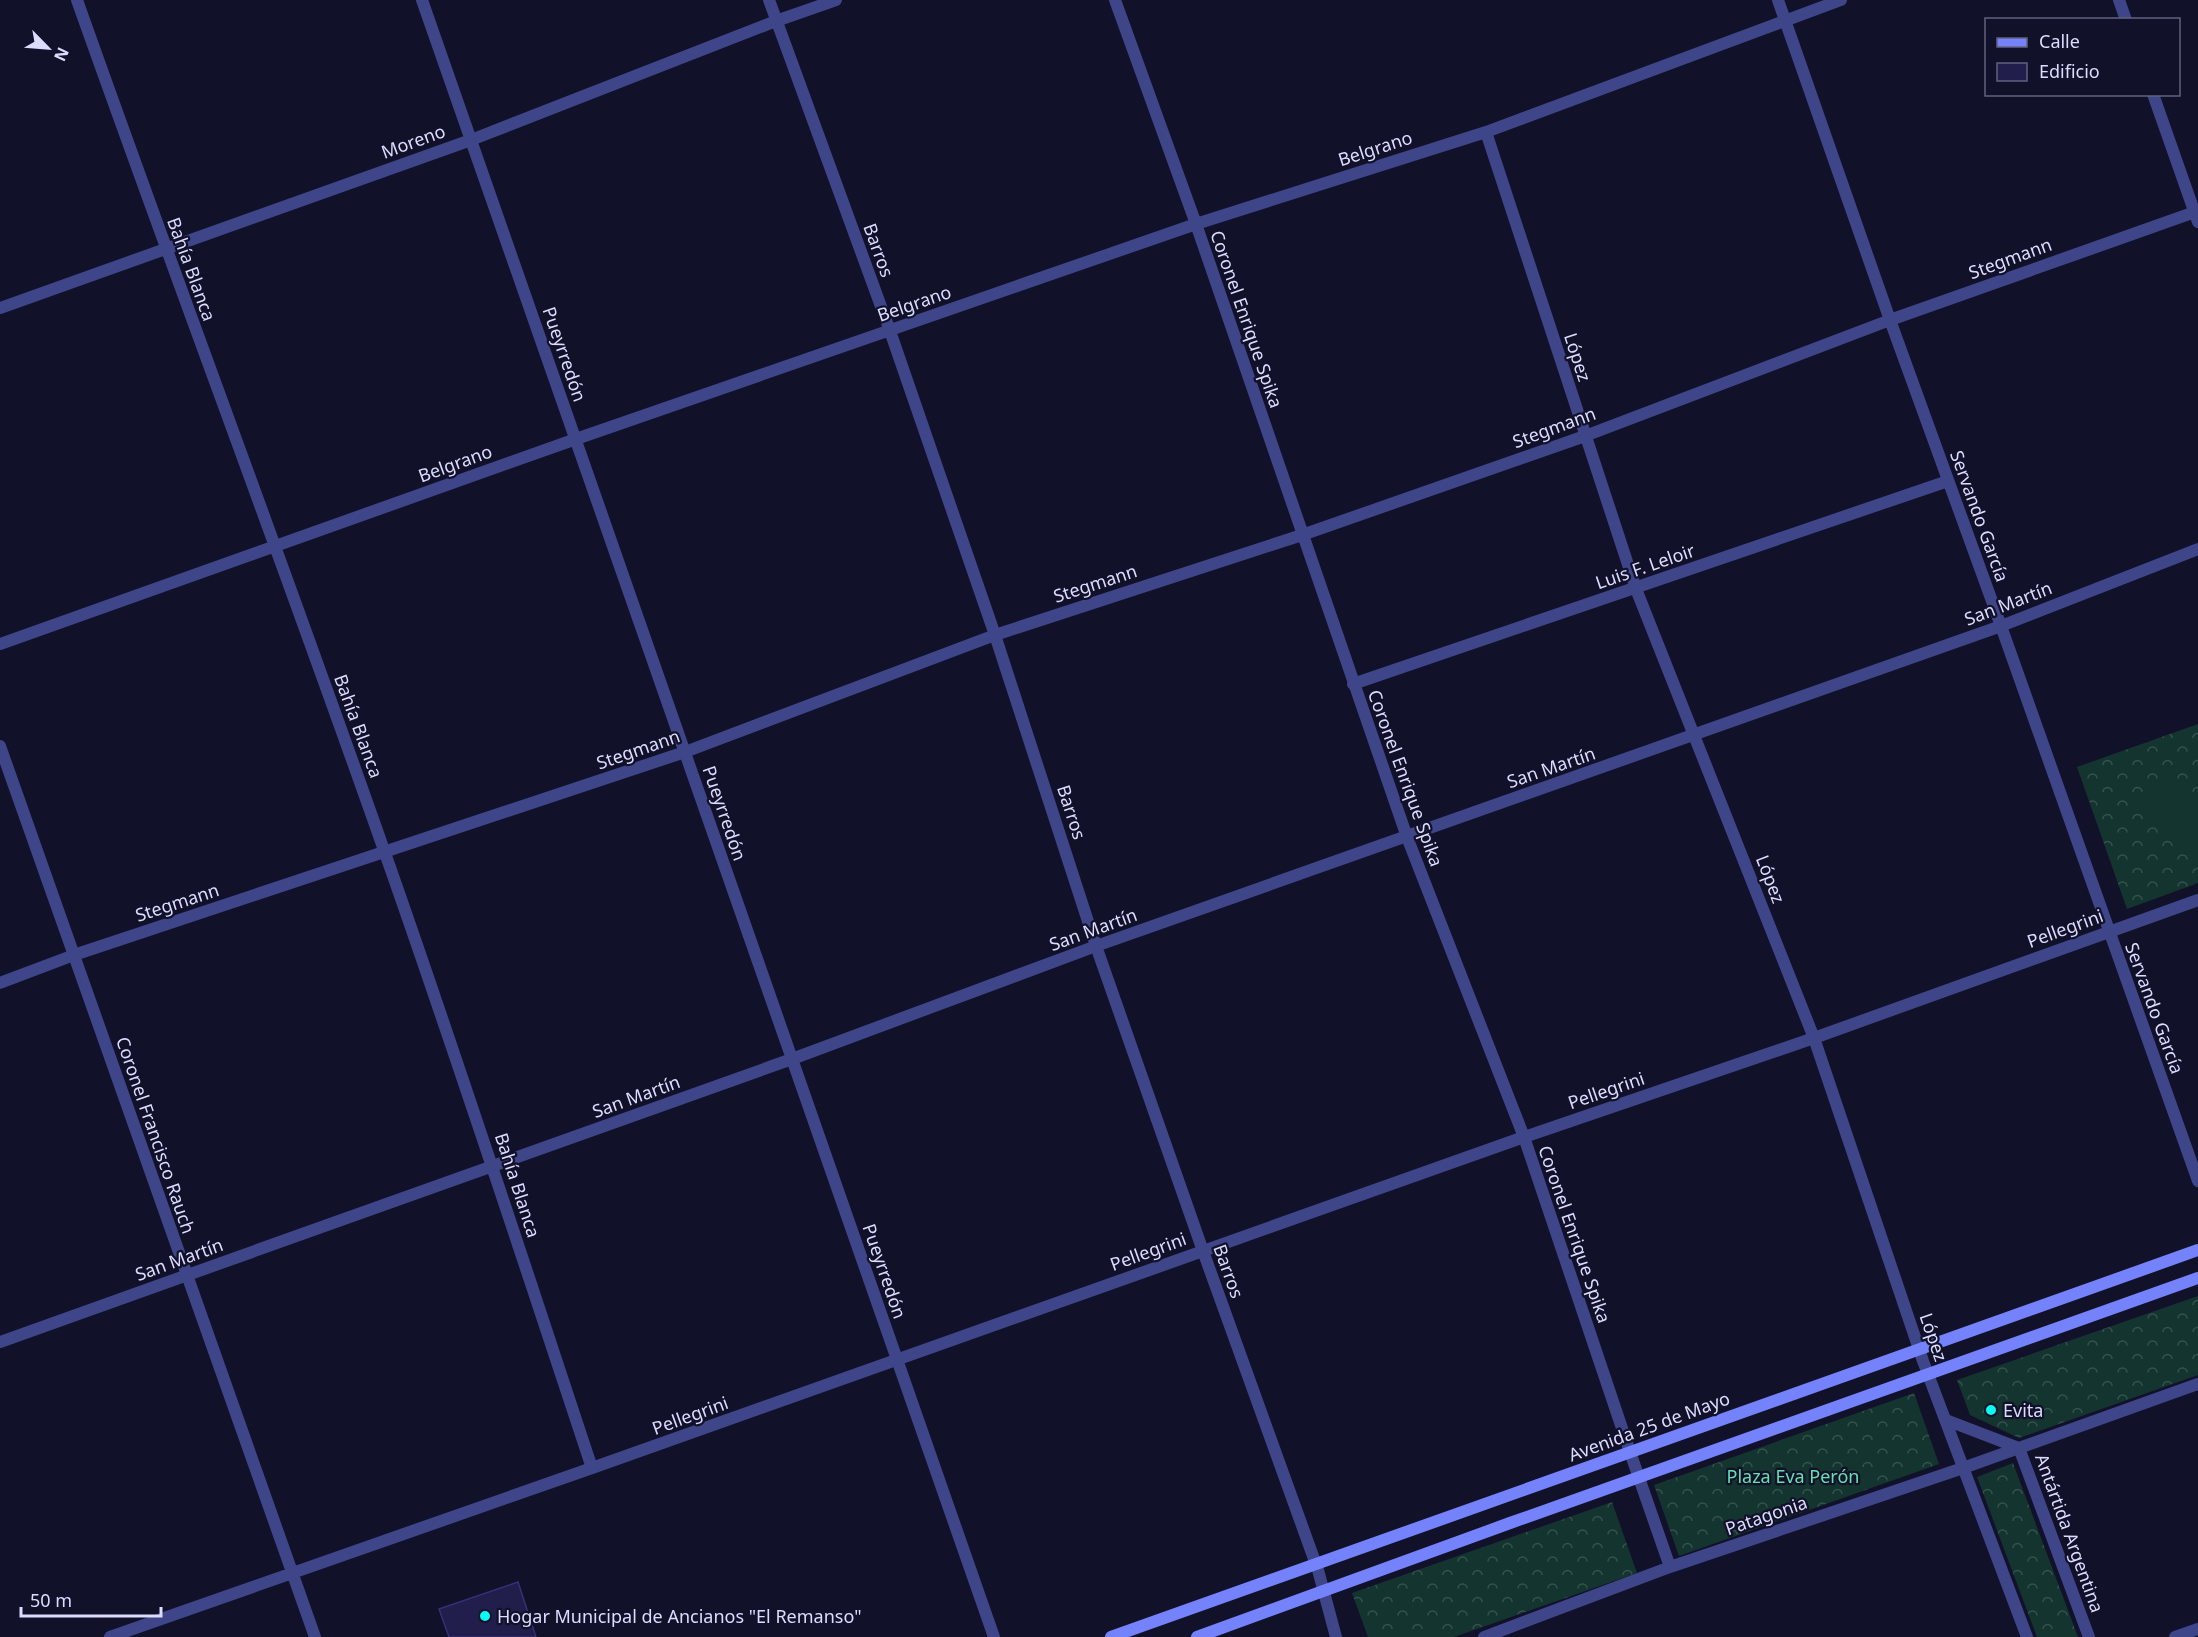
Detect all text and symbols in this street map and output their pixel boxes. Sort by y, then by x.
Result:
north arrow [18,18,78,78]
legend [1985,18,2180,96]
text: Calle [2039,29,2080,53]
text: N [49,44,74,65]
text: Edificio [2039,59,2100,83]
street label: Moreno [378,118,448,164]
street label: Belgrano [1335,125,1415,171]
street label: Bahía Blanca [162,214,222,324]
street label: Barros [858,220,900,280]
street label: Coronel Enrique Spika [1205,227,1289,411]
street label: Stegmann [1965,232,2055,284]
street label: Belgrano [874,279,954,327]
street label: Pueyrredón [538,303,592,405]
street label: López [1559,330,1597,384]
street label: Stegmann [1509,401,1599,453]
street label: Belgrano [415,439,495,487]
street label: Servando García [1945,447,2015,585]
street label: Luis F. Leloir [1592,538,1698,594]
street label: Stegmann [1050,558,1140,608]
street label: San Martín [1961,575,2055,631]
street label: Bahía Blanca [329,671,389,781]
street label: Coronel Enrique Spika [1363,686,1449,870]
street label: Stegmann [593,724,683,774]
street label: San Martín [1504,741,1598,793]
street label: Pueyrredón [698,762,752,864]
street label: Barros [1052,782,1092,842]
street label: López [1751,851,1791,907]
street label: Stegmann [132,877,222,927]
street label: San Martín [1046,902,1140,956]
street label: Pellegrini [2024,903,2106,953]
street label: Servando García [2120,939,2190,1077]
street label: Coronel Francisco Rauch [111,1033,201,1237]
street label: Pellegrini [1565,1066,1647,1114]
street label: San Martín [589,1069,683,1123]
street label: Bahía Blanca [490,1130,546,1240]
street label: Coronel Enrique Spika [1533,1142,1617,1326]
street label: Pueyrredón [858,1220,912,1322]
street label: Pellegrini [1107,1226,1189,1276]
street label: San Martín [132,1232,226,1286]
street label: Barros [1208,1241,1250,1301]
street label: López [1915,1310,1953,1364]
street label: Avenida 25 de Mayo [1565,1386,1733,1466]
street label: Pellegrini [649,1390,731,1440]
place label: Evita [2003,1398,2043,1422]
marker: Evita [1984,1403,1998,1417]
street label: Antártida Argentina [2030,1450,2110,1616]
park label: Plaza Eva Perón [1727,1464,1859,1488]
street label: Patagonia [1722,1490,1810,1540]
scale bar [21,1580,160,1618]
text: 50 m [30,1588,72,1612]
place label: Hogar Municipal de Ancianos "El Remanso" [497,1604,861,1628]
marker: Hogar Municipal de Ancianos "El Remanso" [478,1609,492,1623]

